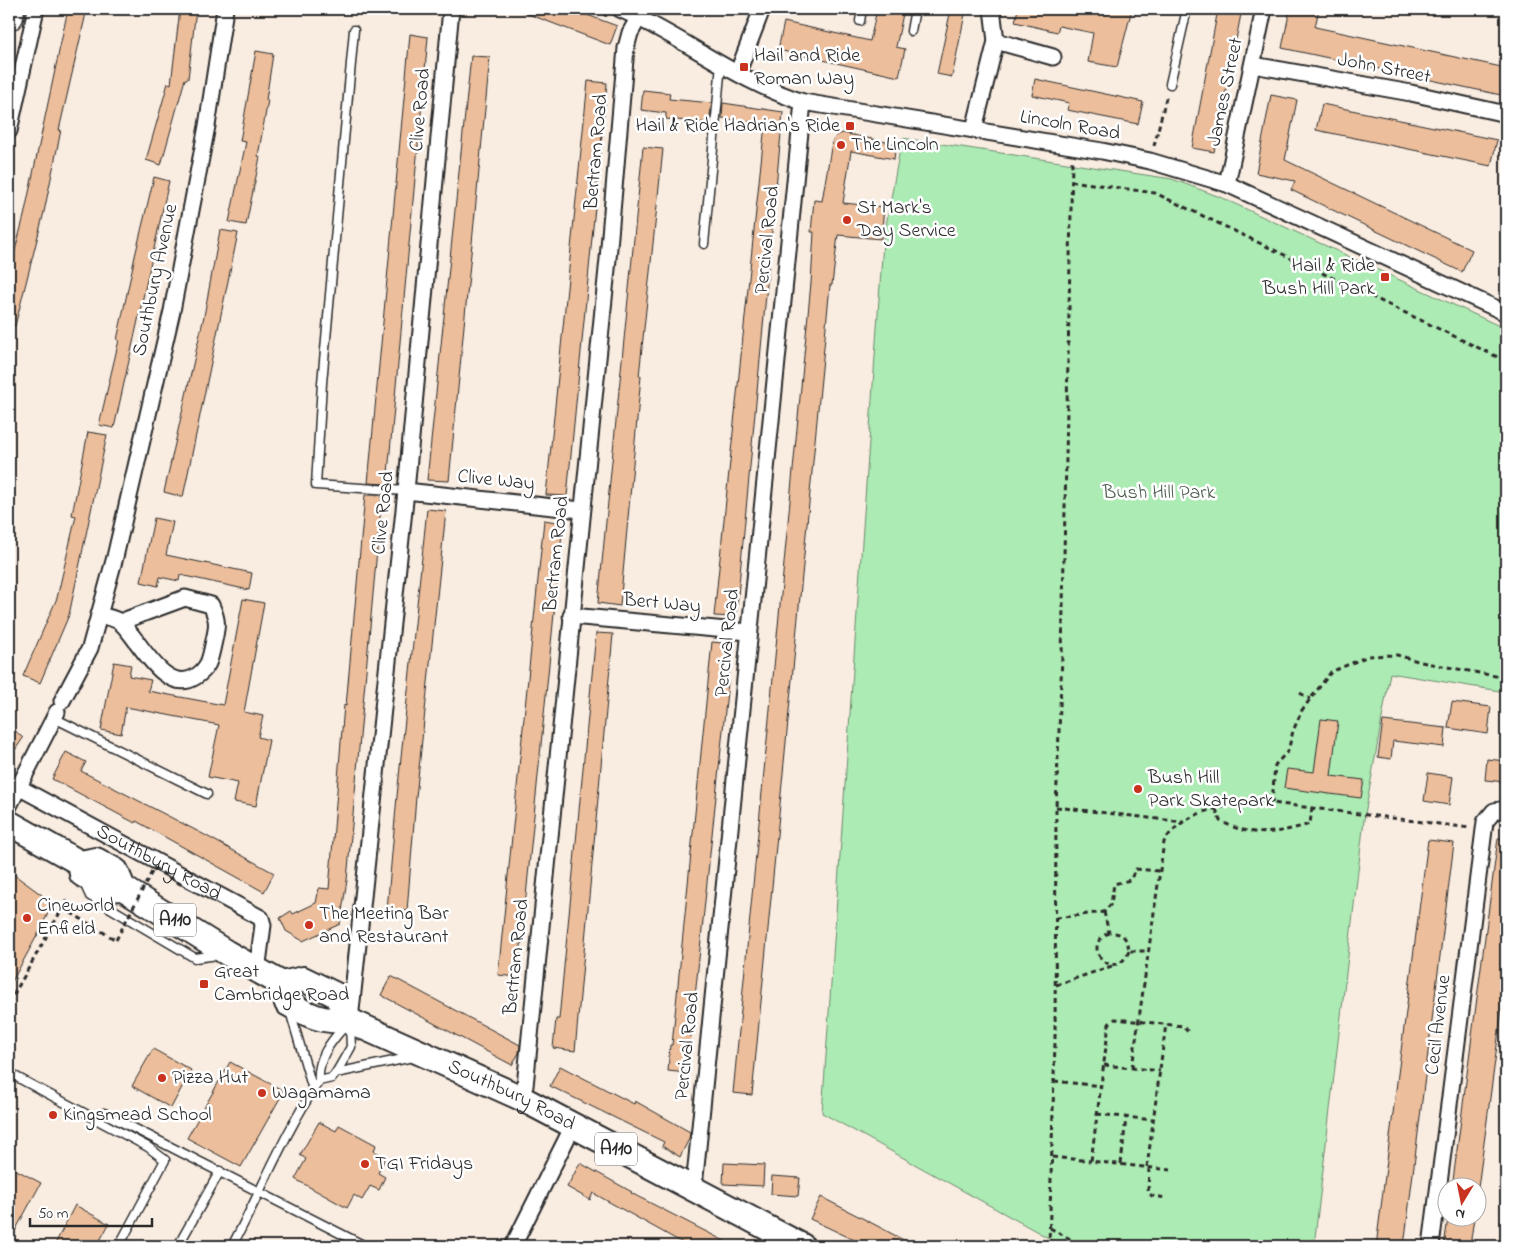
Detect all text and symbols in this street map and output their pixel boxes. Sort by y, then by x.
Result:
street label: James Street [1200,35,1252,149]
place label: Hail and Ride Roman Way [754,42,860,94]
street label: John Street [1335,46,1433,92]
marker: Hail and Ride Roman Way [738,61,750,73]
street label: Clive Road [403,67,439,153]
street label: Bertram Road [577,93,617,212]
street label: Lincoln Road [1018,103,1122,149]
place label: Hail & Ride Hadrian's Ride [635,112,840,141]
marker: Hail & Ride Hadrian's Ride [844,120,856,132]
place label: The Lincoln [851,131,939,160]
marker: The Lincoln [835,139,847,151]
street label: Percival Road [748,185,788,295]
place label: St Mark's Day Service [856,194,956,246]
street label: Southbury Avenue [126,201,186,359]
marker: St Mark's Day Service [841,214,853,226]
place label: Hail & Ride Bush Hill Park [1261,252,1375,304]
marker: Hail & Ride Bush Hill Park [1379,271,1391,283]
street label: Clive Way [456,463,536,499]
street label: Clive Road [365,470,403,556]
park label: Bush Hill Park [1102,479,1216,508]
street label: Bertram Road [536,495,578,614]
street label: Bert Way [621,586,702,622]
street label: Percival Road [708,588,748,698]
place label: Bush Hill Park Skatepark [1147,764,1274,816]
marker: Bush Hill Park Skatepark [1132,783,1144,795]
street label: Southbury Road [91,817,227,908]
place label: Cineworld Enfield [37,892,115,944]
street label: Bertram Road [496,898,538,1017]
place label: The Meeting Bar and Restaurant [319,900,449,952]
road number: A110 [154,904,196,936]
marker: Cineworld Enfield [21,912,33,924]
marker: The Meeting Bar and Restaurant [303,919,315,931]
place label: Great Cambridge Road [214,958,349,1011]
street label: Cecil Avenue [1418,973,1460,1077]
marker: Great Cambridge Road [198,978,210,990]
street label: Percival Road [668,991,708,1101]
street label: Southbury Road [443,1052,580,1139]
place label: Pizza Hut [172,1064,249,1093]
marker: Pizza Hut [156,1072,168,1084]
place label: Wagamama [272,1079,371,1109]
marker: Wagamama [256,1087,268,1099]
place label: Kingsmead School [63,1101,212,1131]
marker: Kingsmead School [47,1109,59,1121]
road number: A110 [595,1132,637,1166]
place label: TGI Fridays [375,1150,473,1179]
marker: TGI Fridays [359,1158,371,1170]
north arrow [1438,1178,1488,1228]
scale bar [30,1195,152,1227]
text: N [1454,1202,1466,1224]
text: 50 m [38,1203,69,1225]

